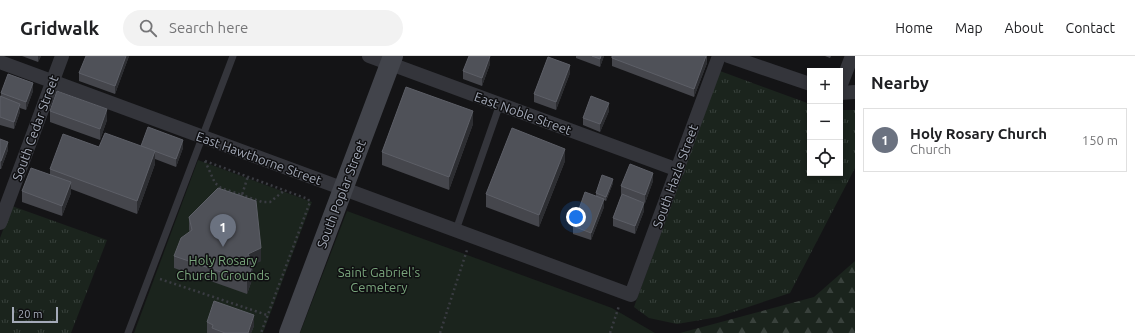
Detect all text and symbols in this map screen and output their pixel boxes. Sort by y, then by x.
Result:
search box [123,10,403,46]
text: Gridwalk [20,17,99,39]
icon: search [137,17,159,39]
text: Search here [169,19,248,36]
text: Home [895,20,933,36]
text: Map [955,20,983,36]
text: About [1005,20,1044,36]
text: Contact [1066,20,1115,36]
map controls [807,68,843,176]
button: + [807,68,843,104]
street label: South Cedar Street [9,73,61,183]
text: Nearby [871,73,929,92]
street label: East Noble Street [473,89,573,137]
button: − [807,104,843,140]
street label: South Hazle Street [650,122,700,230]
text: Holy Rosary Church [910,125,1047,142]
street label: East Hawthorne Street [194,129,324,187]
text: 1 [881,133,889,147]
text: 150 m [1082,133,1118,147]
street label: South Poplar Street [314,138,368,250]
button: locate [807,140,843,176]
text: Church [910,142,951,156]
your location [566,207,586,227]
pin: 1 [210,214,236,247]
park label: Holy Rosary Church Grounds [176,253,270,282]
park label: Saint Gabriel's Cemetery [338,265,421,294]
scale bar [12,305,58,324]
text: 20 m [18,308,42,320]

